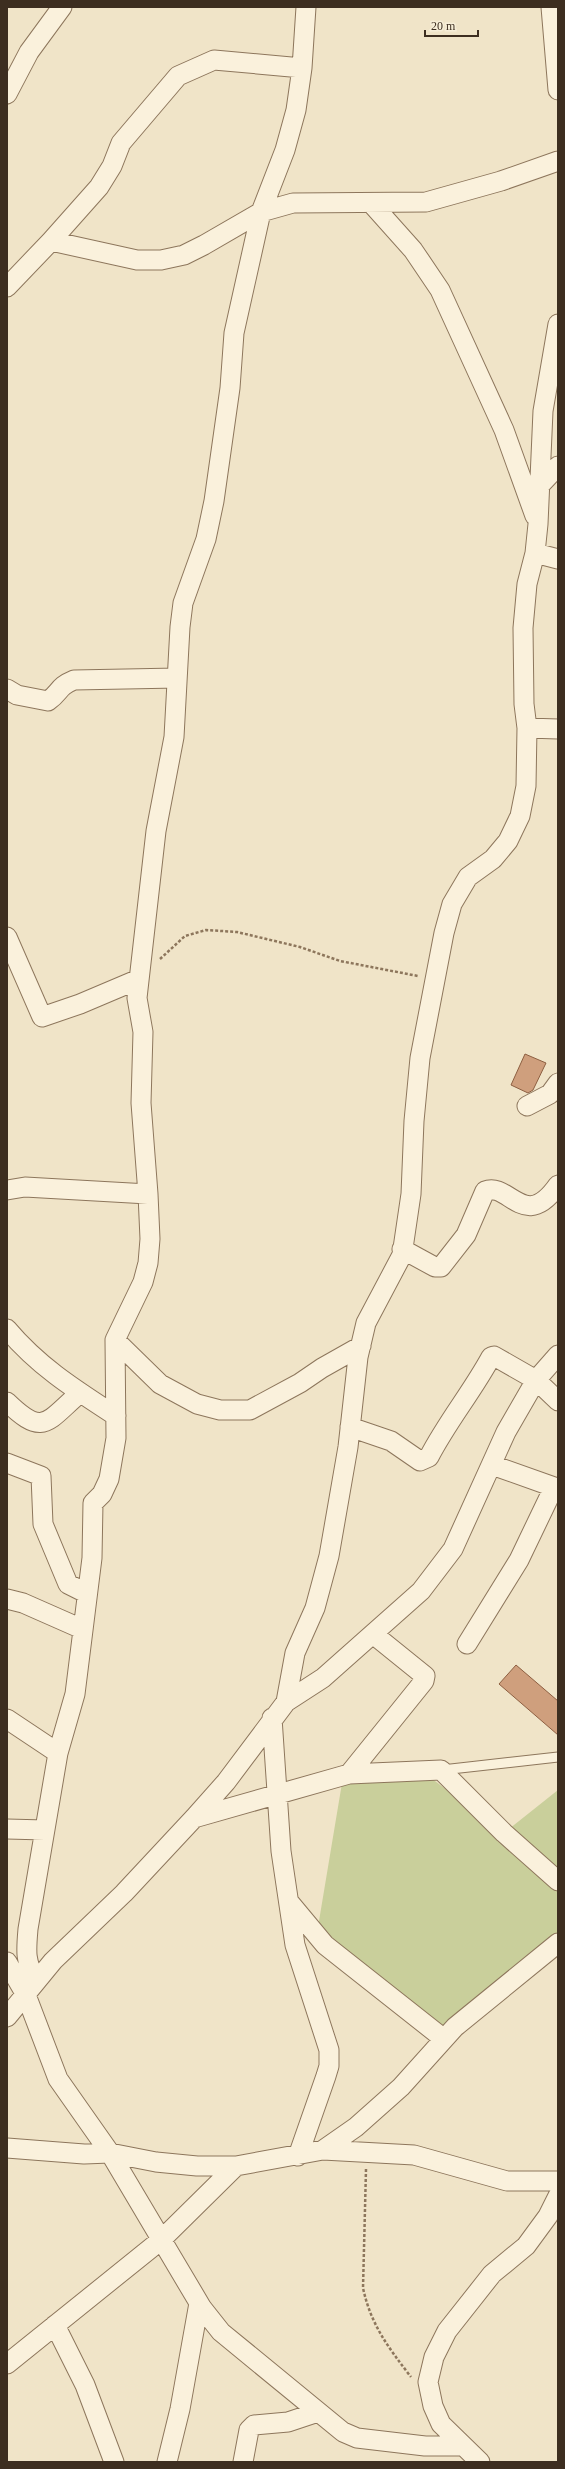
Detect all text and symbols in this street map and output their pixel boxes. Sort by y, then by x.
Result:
scale bar [425,12,478,38]
text: 20 m [431,19,456,33]

